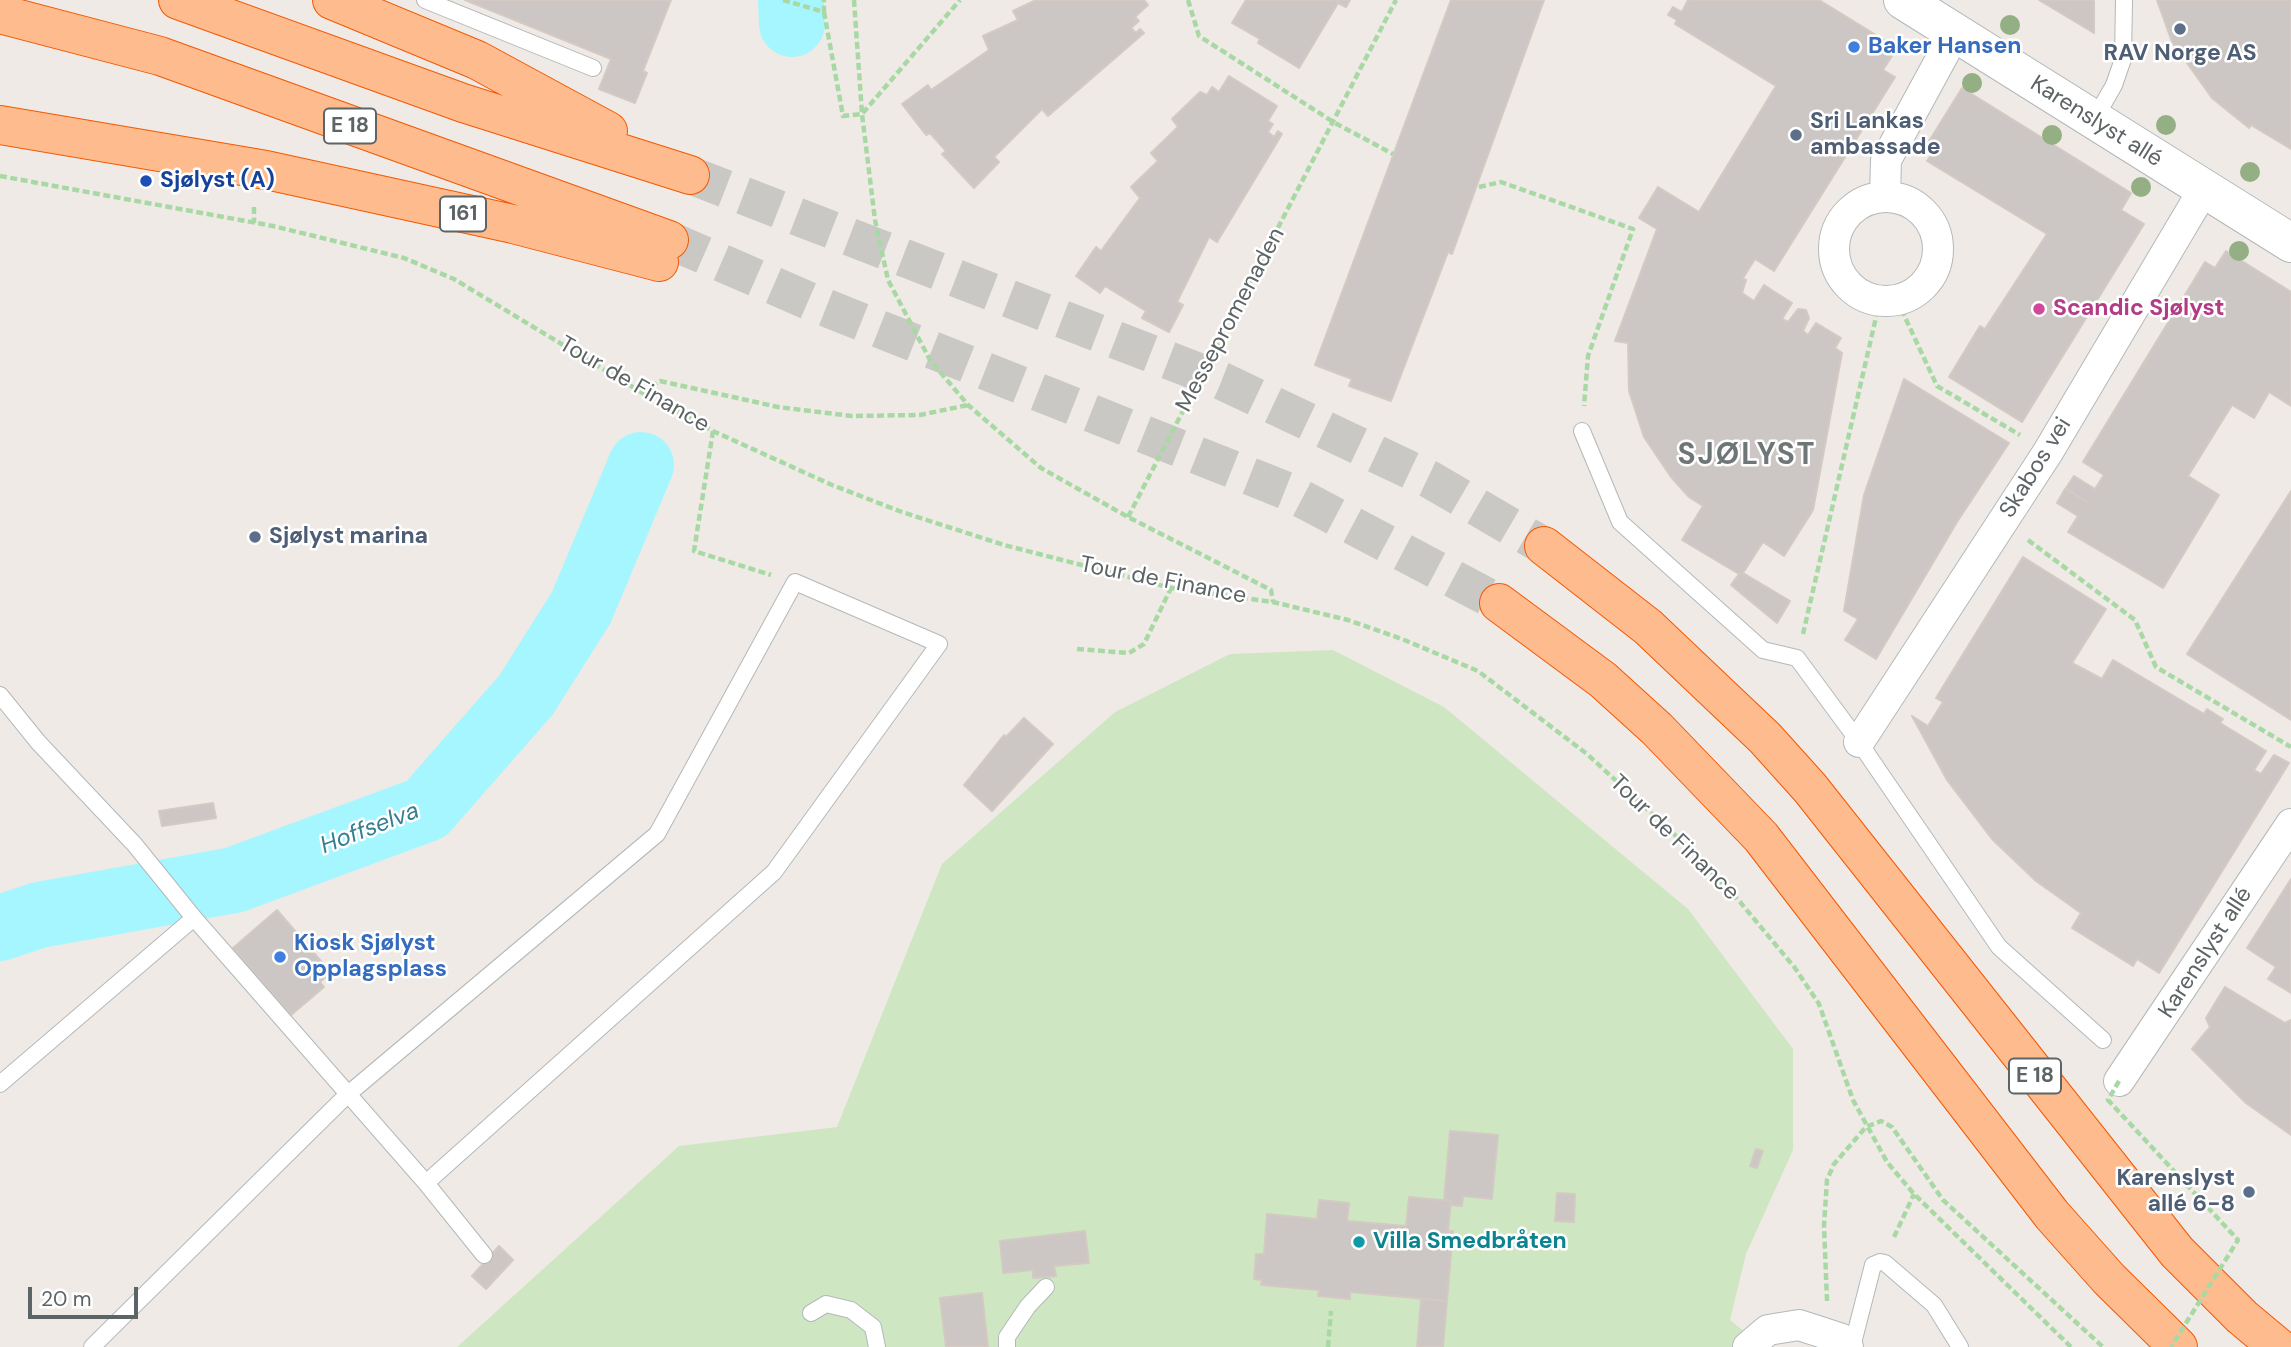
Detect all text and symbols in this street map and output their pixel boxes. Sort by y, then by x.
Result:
marker: RAV Norge AS [2172,21,2188,37]
place label: Baker Hansen [1868,33,2022,61]
marker: Baker Hansen [1846,39,1862,55]
place label: RAV Norge AS [2103,40,2257,68]
street label: Karenslyst allé [2025,70,2167,174]
road number: E 18 [324,108,376,144]
place label: Sri Lankas ambassade [1810,108,1941,162]
marker: Sri Lankas ambassade [1788,127,1804,143]
place label: Sjølyst (A) [160,167,275,195]
marker: Sjølyst (A) [138,173,154,189]
road number: 161 [440,196,486,232]
street label: Messepromenaden [1171,223,1291,417]
place label: Scandic Sjølyst [2053,295,2224,323]
marker: Scandic Sjølyst [2031,301,2047,317]
street label: Tour de Finance [554,331,714,439]
street label: Skabos vei [1994,413,2078,523]
district label: SJØLYST [1678,438,1816,474]
place label: Sjølyst marina [269,523,428,551]
marker: Sjølyst marina [247,529,263,545]
street label: Tour de Finance [1077,551,1249,611]
street label: Tour de Finance [1604,769,1744,907]
water label: Hoffselva [317,797,423,861]
street label: Karenslyst allé [2153,882,2259,1024]
place label: Kiosk Sjølyst Opplagsplass [294,930,447,984]
marker: Kiosk Sjølyst Opplagsplass [272,949,288,965]
road number: E 18 [2009,1058,2061,1094]
place label: Karenslyst allé 6-8 [2116,1165,2235,1219]
marker: Karenslyst allé 6-8 [2241,1184,2257,1200]
place label: Villa Smedbråten [1373,1228,1567,1256]
marker: Villa Smedbråten [1351,1234,1367,1250]
scale bar [32,1274,142,1318]
text: 20 m [41,1285,92,1313]

